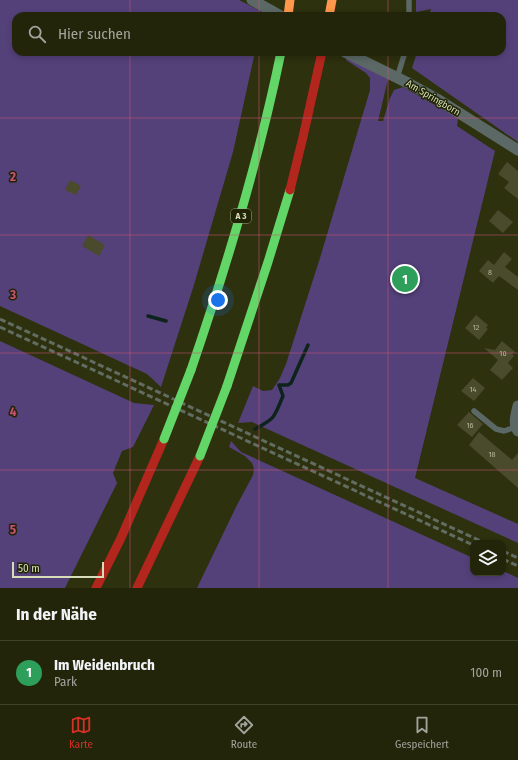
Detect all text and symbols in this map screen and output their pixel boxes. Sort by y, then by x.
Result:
search box [12,12,506,56]
icon: search [26,23,48,45]
text: Hier suchen [58,25,131,43]
street label: Am Springborn [404,78,462,118]
text: 2 [9,169,16,184]
road number: A 3 [231,209,251,223]
pin: 1 [392,264,418,294]
house number: 8 [488,268,492,277]
text: 3 [9,287,16,302]
your location [208,290,228,310]
house number: 12 [473,323,480,332]
house number: 10 [499,349,507,358]
house number: 14 [470,385,477,394]
text: 4 [10,404,17,419]
house number: 16 [466,421,474,430]
house number: 18 [488,450,496,459]
text: 5 [10,522,16,537]
map controls [470,540,506,576]
button: layers [470,540,506,576]
scale bar [12,560,104,579]
text: 50 m [18,562,40,575]
text: In der Nähe [16,604,97,625]
text: Im Weidenbruch [54,656,155,674]
text: 1 [26,665,32,680]
text: 100 m [470,665,502,680]
text: Park [54,674,77,689]
tab: Karte [69,714,93,751]
tab: Route [231,714,257,751]
tab: Gespeichert [395,714,449,751]

